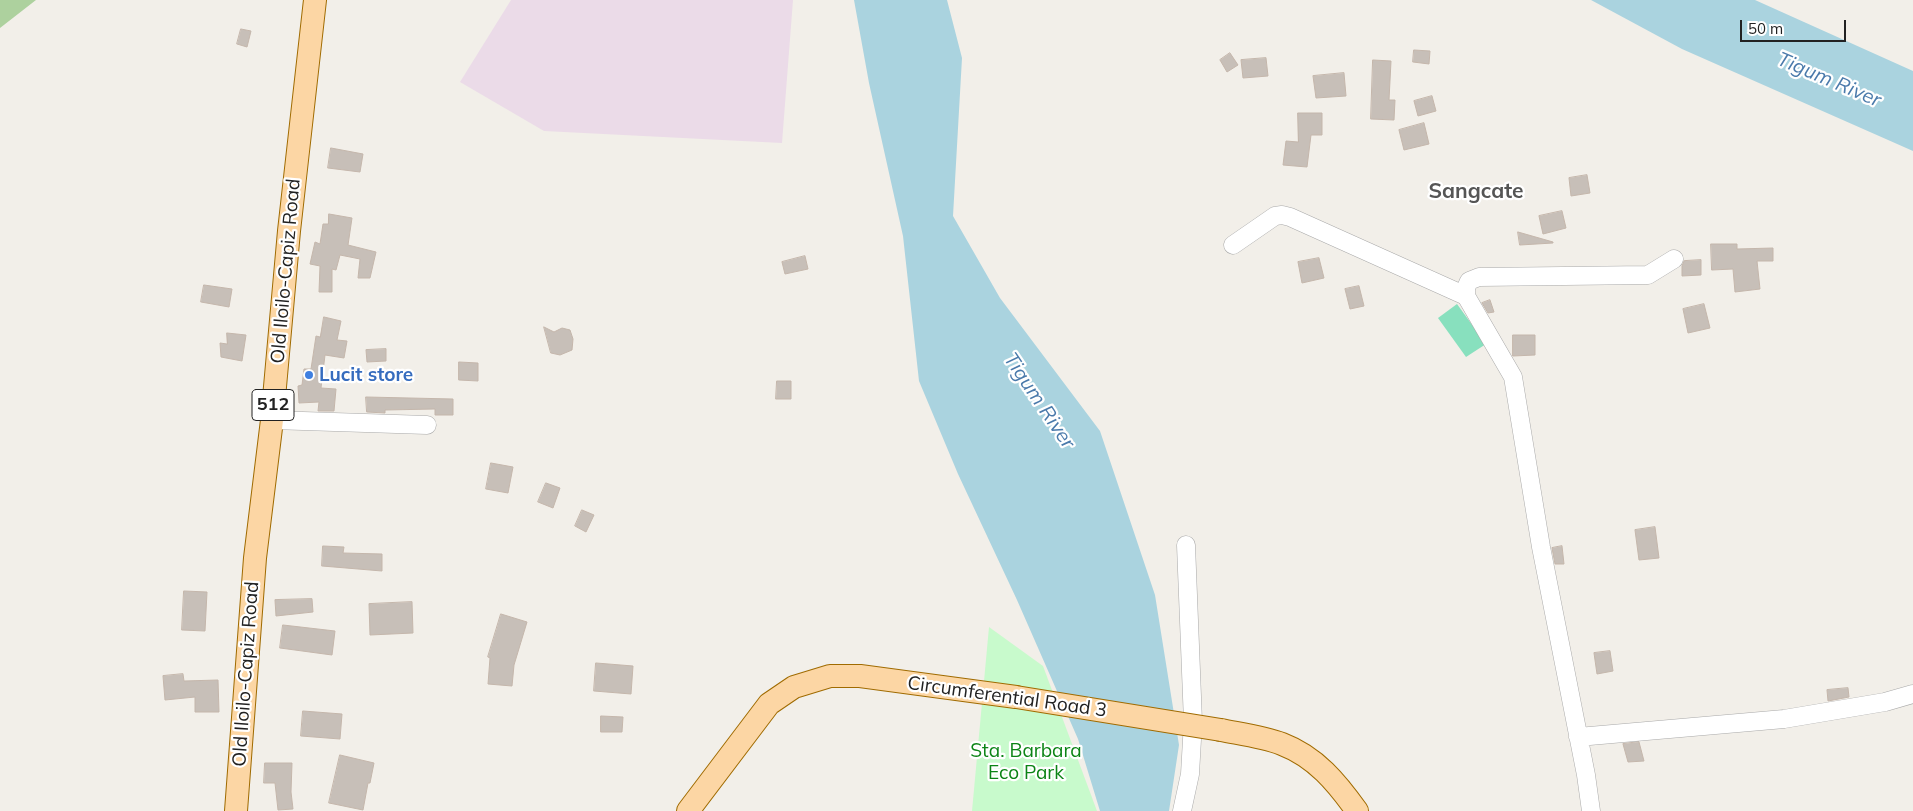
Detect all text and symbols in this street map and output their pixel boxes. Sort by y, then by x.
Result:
scale bar [1743,10,1849,42]
text: 50 m [1748,19,1783,38]
water label: Tigum River [1773,47,1885,113]
street label: Old Iloilo-Capiz Road [267,178,305,364]
district label: Sangcate [1428,179,1524,205]
water label: Tigum River [998,349,1080,453]
place label: Lucit store [319,364,413,386]
marker: Lucit store [303,369,315,381]
road number: 512 [252,390,294,420]
street label: Old Iloilo-Capiz Road [228,581,264,767]
street label: Circumferential Road 3 [906,672,1108,722]
park label: Sta. Barbara Eco Park [970,740,1082,784]

